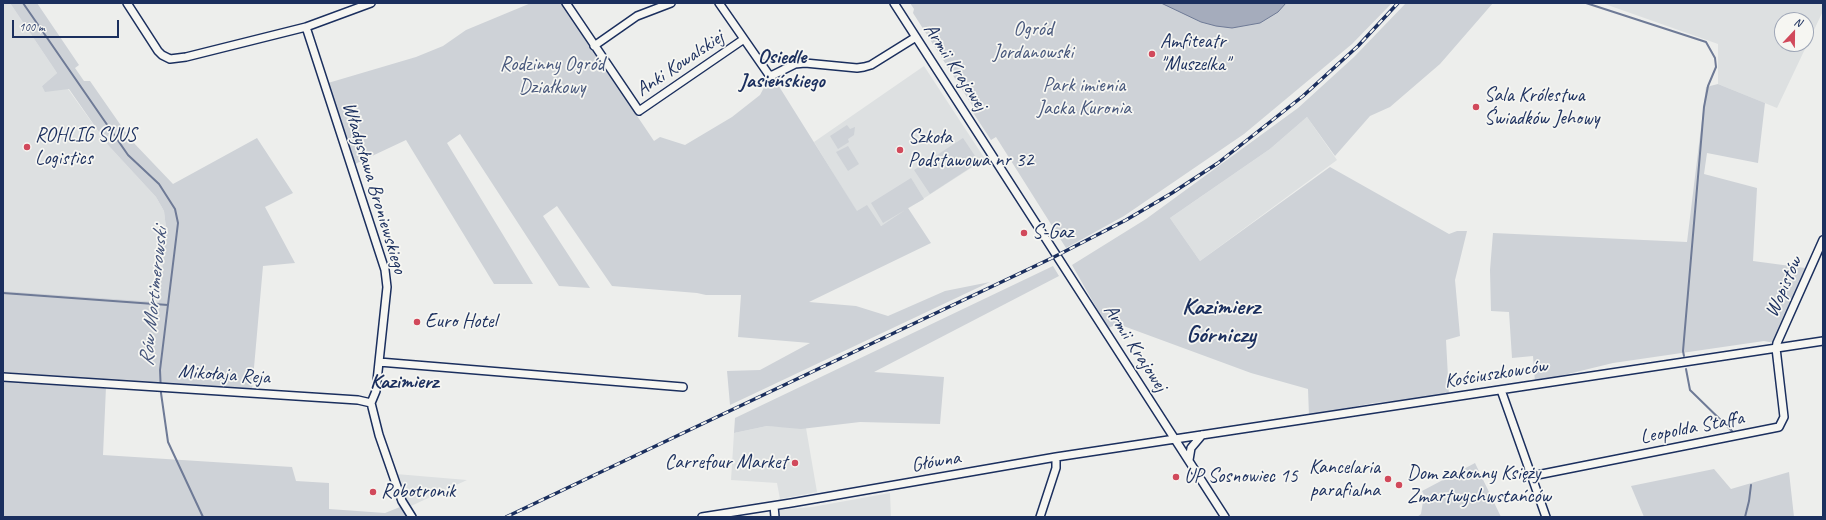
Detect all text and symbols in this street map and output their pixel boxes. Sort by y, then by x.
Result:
scale bar [14,12,121,38]
north arrow [1774,12,1814,52]
text: N [1792,14,1804,30]
park label: Ogród Jordanowski [993,18,1073,65]
text: 100 m [19,19,45,35]
street label: Armii Krajowej [918,19,992,115]
street label: Anki Kowalskiej [632,26,728,102]
place label: Amfiteatr "Muszelka" [1160,30,1230,77]
district label: Osiedle Jasieńskiego [739,44,825,94]
marker: Amfiteatr "Muszelka" [1147,49,1157,59]
park label: Rodzinny Ogród Działkowy [500,53,604,100]
park label: Park imienia Jacka Kuronia [1037,74,1131,121]
place label: Sala Królestwa Świadków Jehowy [1484,84,1599,131]
street label: Władysława Broniewskiego [336,99,412,277]
marker: Sala Królestwa Świadków Jehowy [1471,102,1481,112]
place label: ROHLIG SUUS Logistics [35,124,137,171]
place label: Szkoła Podstawowa nr 32 [908,126,1033,173]
marker: ROHLIG SUUS Logistics [22,142,32,152]
marker: Szkoła Podstawowa nr 32 [895,145,905,155]
place label: S-Gaz [1032,221,1073,245]
water label: Rów Mortimerowski [134,227,174,367]
marker: S-Gaz [1019,228,1029,238]
street label: Wopistów [1760,253,1808,321]
district label: Kazimierz Górniczy [1182,294,1260,350]
street label: Armii Krajowej [1098,300,1172,396]
place label: Euro Hotel [425,310,497,334]
marker: Euro Hotel [412,317,422,327]
street label: Kościuszkowców [1443,354,1549,394]
street label: Mikołaja Reja [177,360,271,390]
district label: Kazimierz [370,369,438,395]
street label: Leopolda Staffa [1638,406,1746,450]
street label: Główna [910,446,962,478]
place label: Carrefour Market [665,451,787,475]
place label: Kancelaria parafialna [1309,456,1380,503]
marker: Carrefour Market [790,458,800,468]
place label: Dom zakonny Księży Zmartwychwstańców [1407,462,1551,509]
place label: UP Sosnowiec 15 [1184,465,1298,489]
marker: UP Sosnowiec 15 [1171,472,1181,482]
marker: Kancelaria parafialna [1383,474,1393,484]
place label: Robotronik [381,480,455,504]
marker: Dom zakonny Księży Zmartwychwstańców [1394,480,1404,490]
marker: Robotronik [368,487,378,497]

